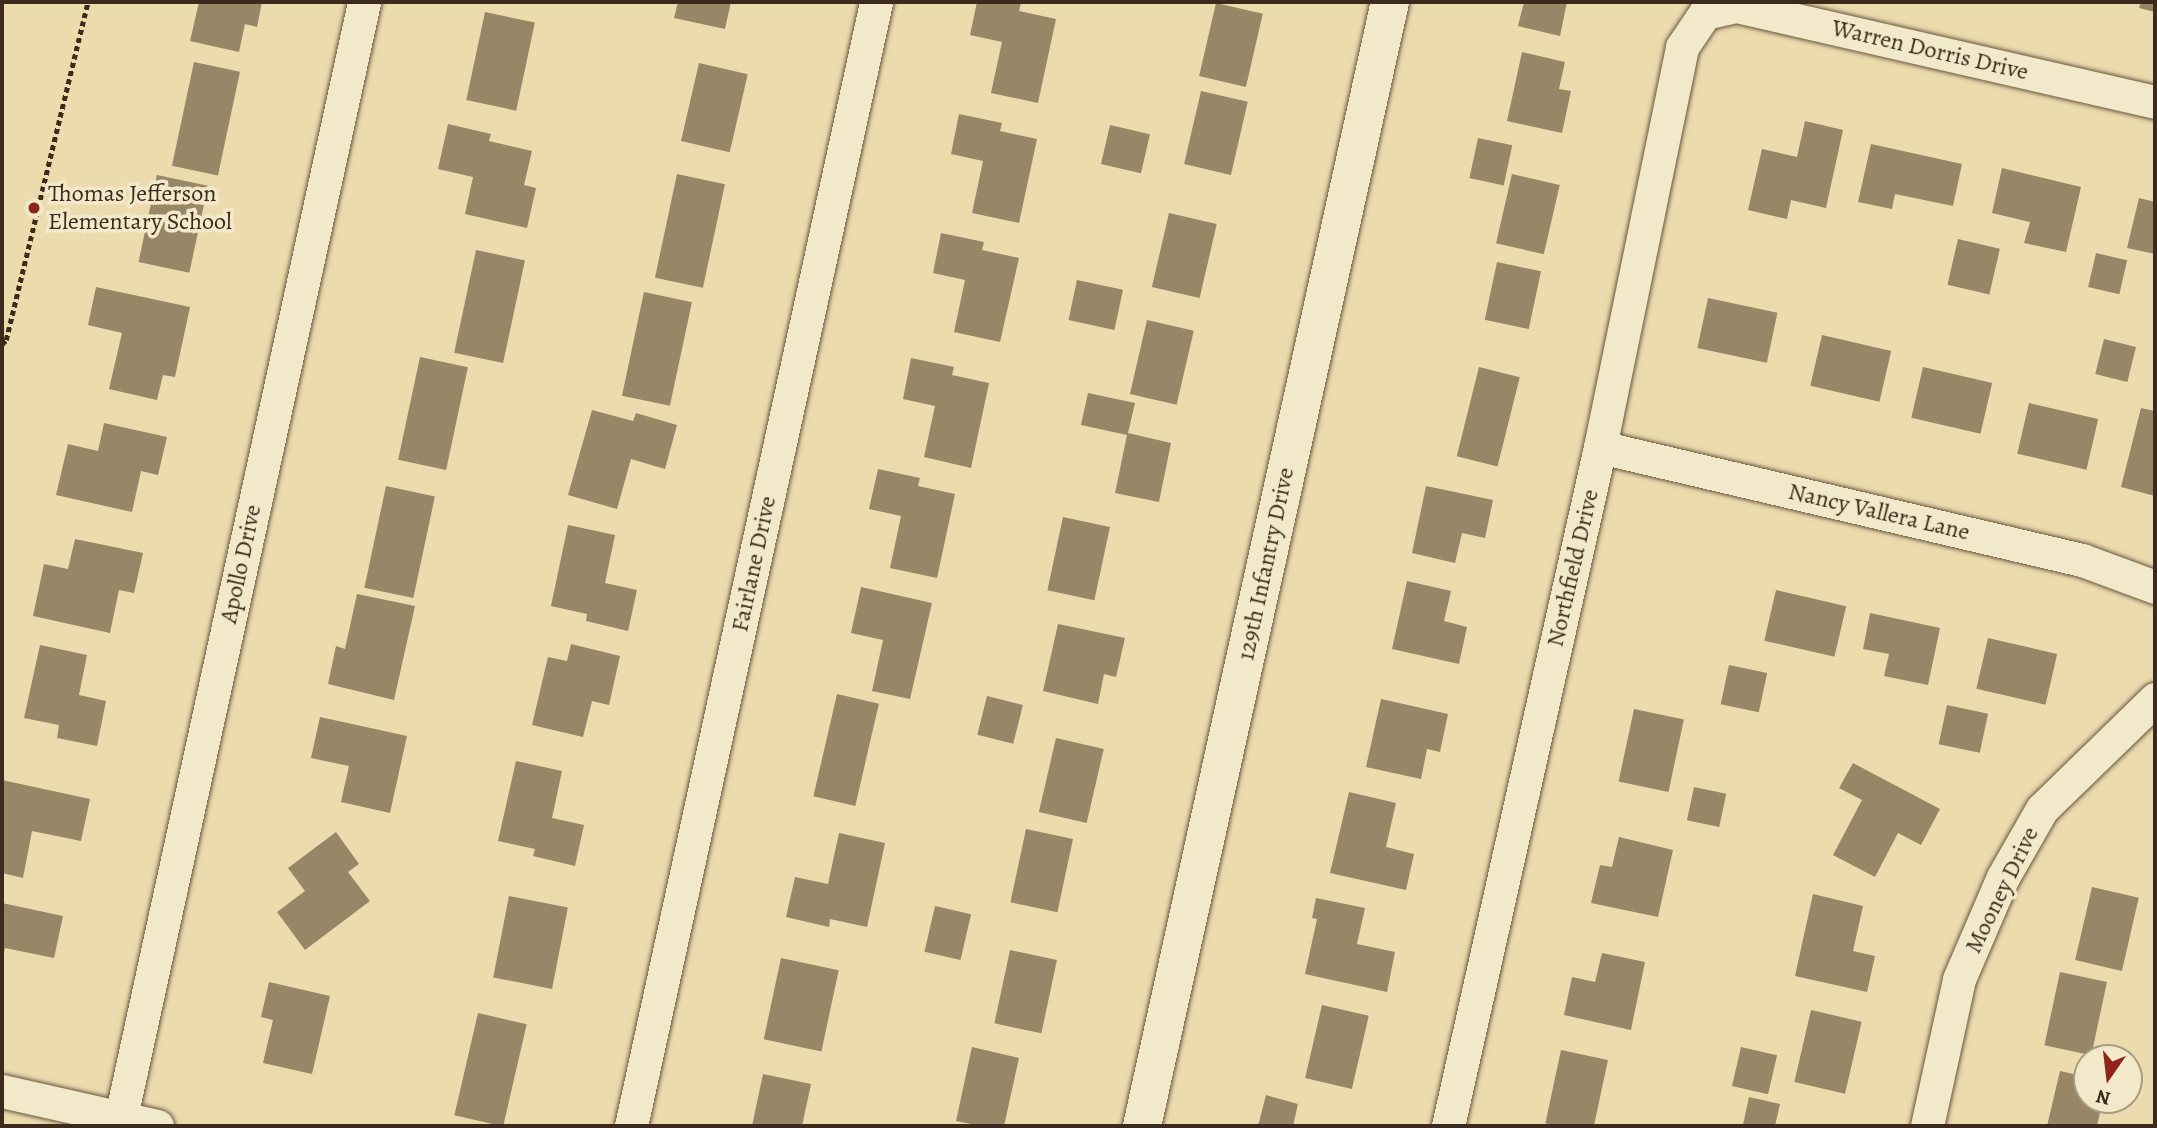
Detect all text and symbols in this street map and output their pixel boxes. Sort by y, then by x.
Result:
street label: Warren Dorris Drive [1829,13,2031,87]
place label: Thomas Jefferson Elementary School [48,180,232,236]
marker: Thomas Jefferson Elementary School [26,200,42,216]
street label: 129th Infantry Drive [1231,465,1301,663]
street label: Nancy Vallera Lane [1786,477,1972,547]
street label: Northfield Drive [1541,486,1605,650]
street label: Fairlane Drive [726,494,782,634]
street label: Apollo Drive [214,502,268,626]
street label: Mooney Drive [1959,822,2045,958]
north arrow [2073,1044,2143,1114]
text: N [2094,1083,2113,1112]

